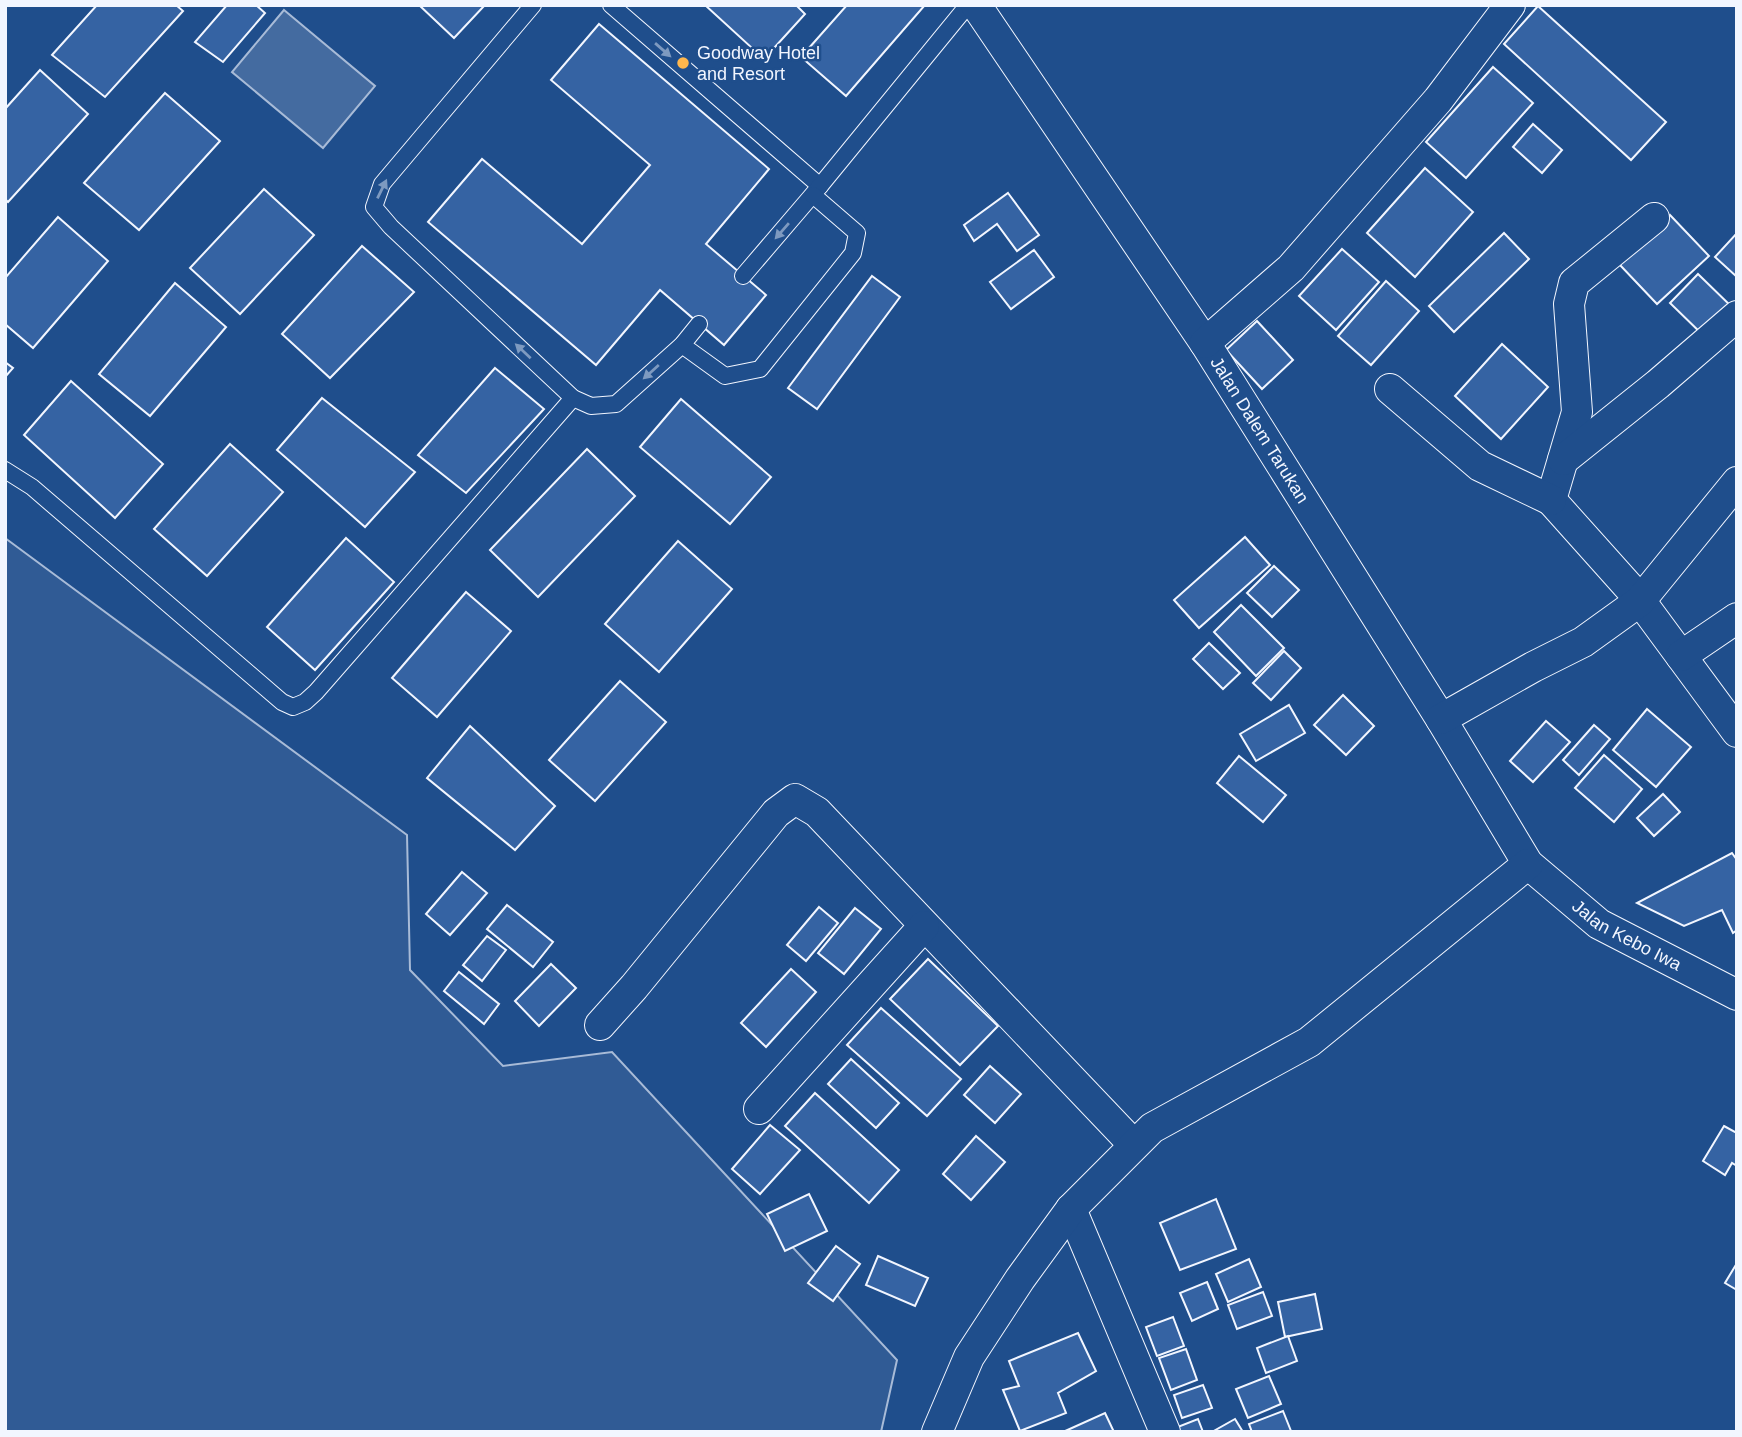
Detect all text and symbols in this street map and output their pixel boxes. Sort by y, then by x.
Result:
one-way arrow [654,42,671,57]
place label: Goodway Hotel and Resort [697,43,820,84]
marker: Goodway Hotel and Resort [675,55,691,71]
one-way arrow [376,179,388,199]
one-way arrow [774,222,790,240]
one-way arrow [515,344,532,360]
street label: Jalan Dalem Tarukan [1206,353,1313,507]
one-way arrow [642,364,660,380]
street label: Jalan Kebo Iwa [1568,896,1686,975]

